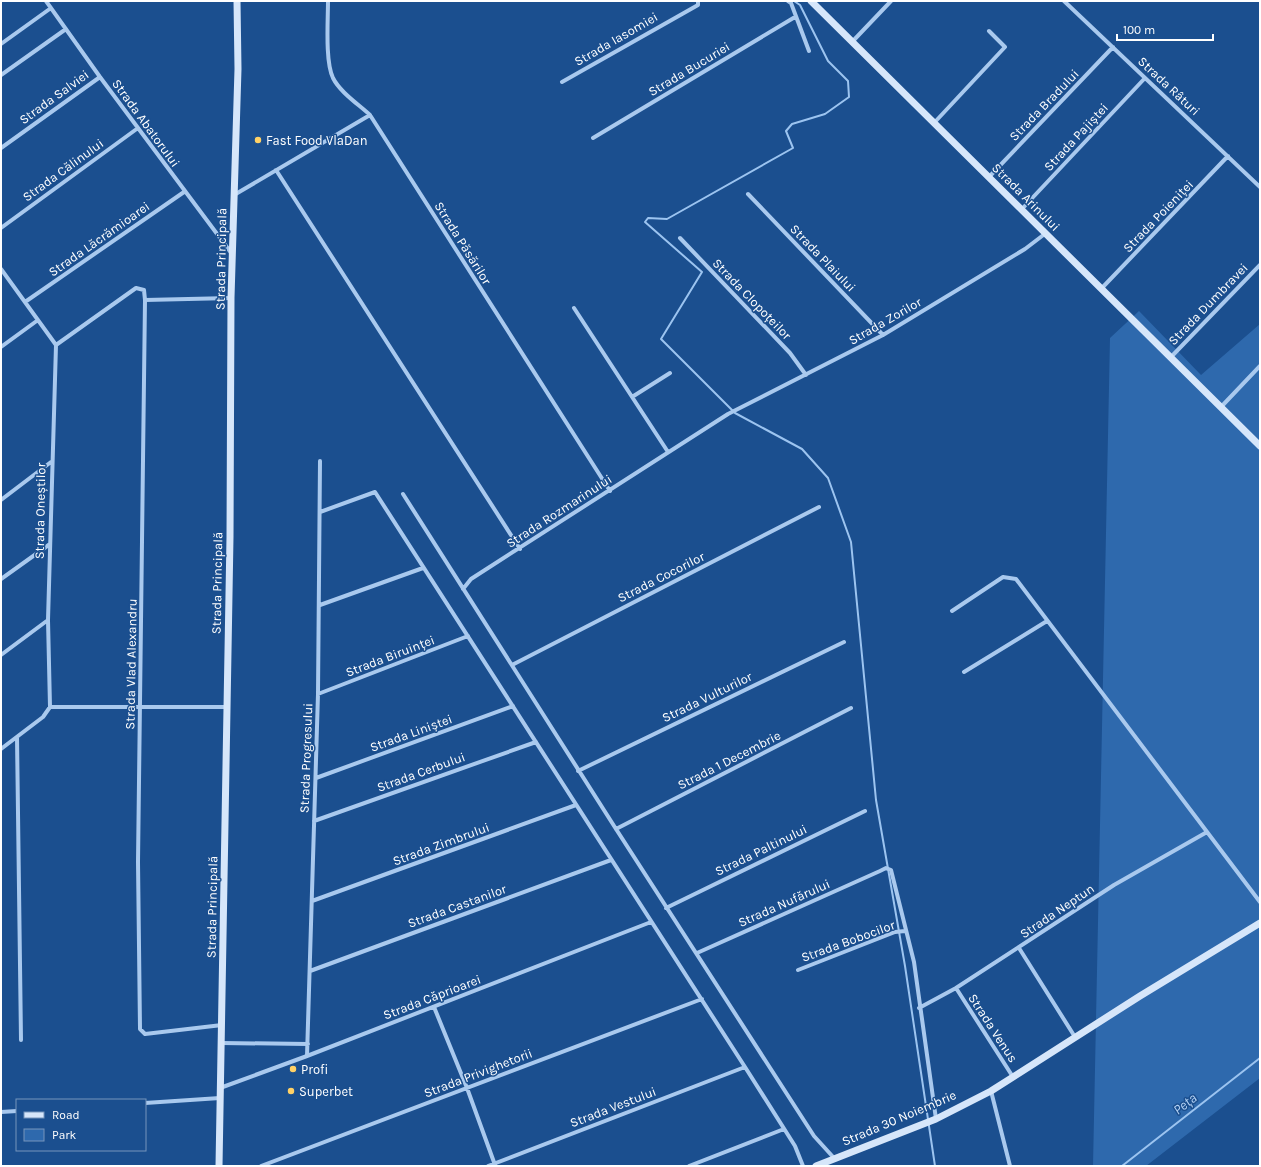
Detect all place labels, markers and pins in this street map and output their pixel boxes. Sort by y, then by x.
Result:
place label: Fast Food VlaDan [266,133,368,148]
marker: Fast Food VlaDan [253,135,263,145]
place label: Profi [301,1062,328,1077]
marker: Profi [288,1064,298,1074]
place label: Superbet [299,1084,353,1099]
marker: Superbet [286,1086,296,1096]

